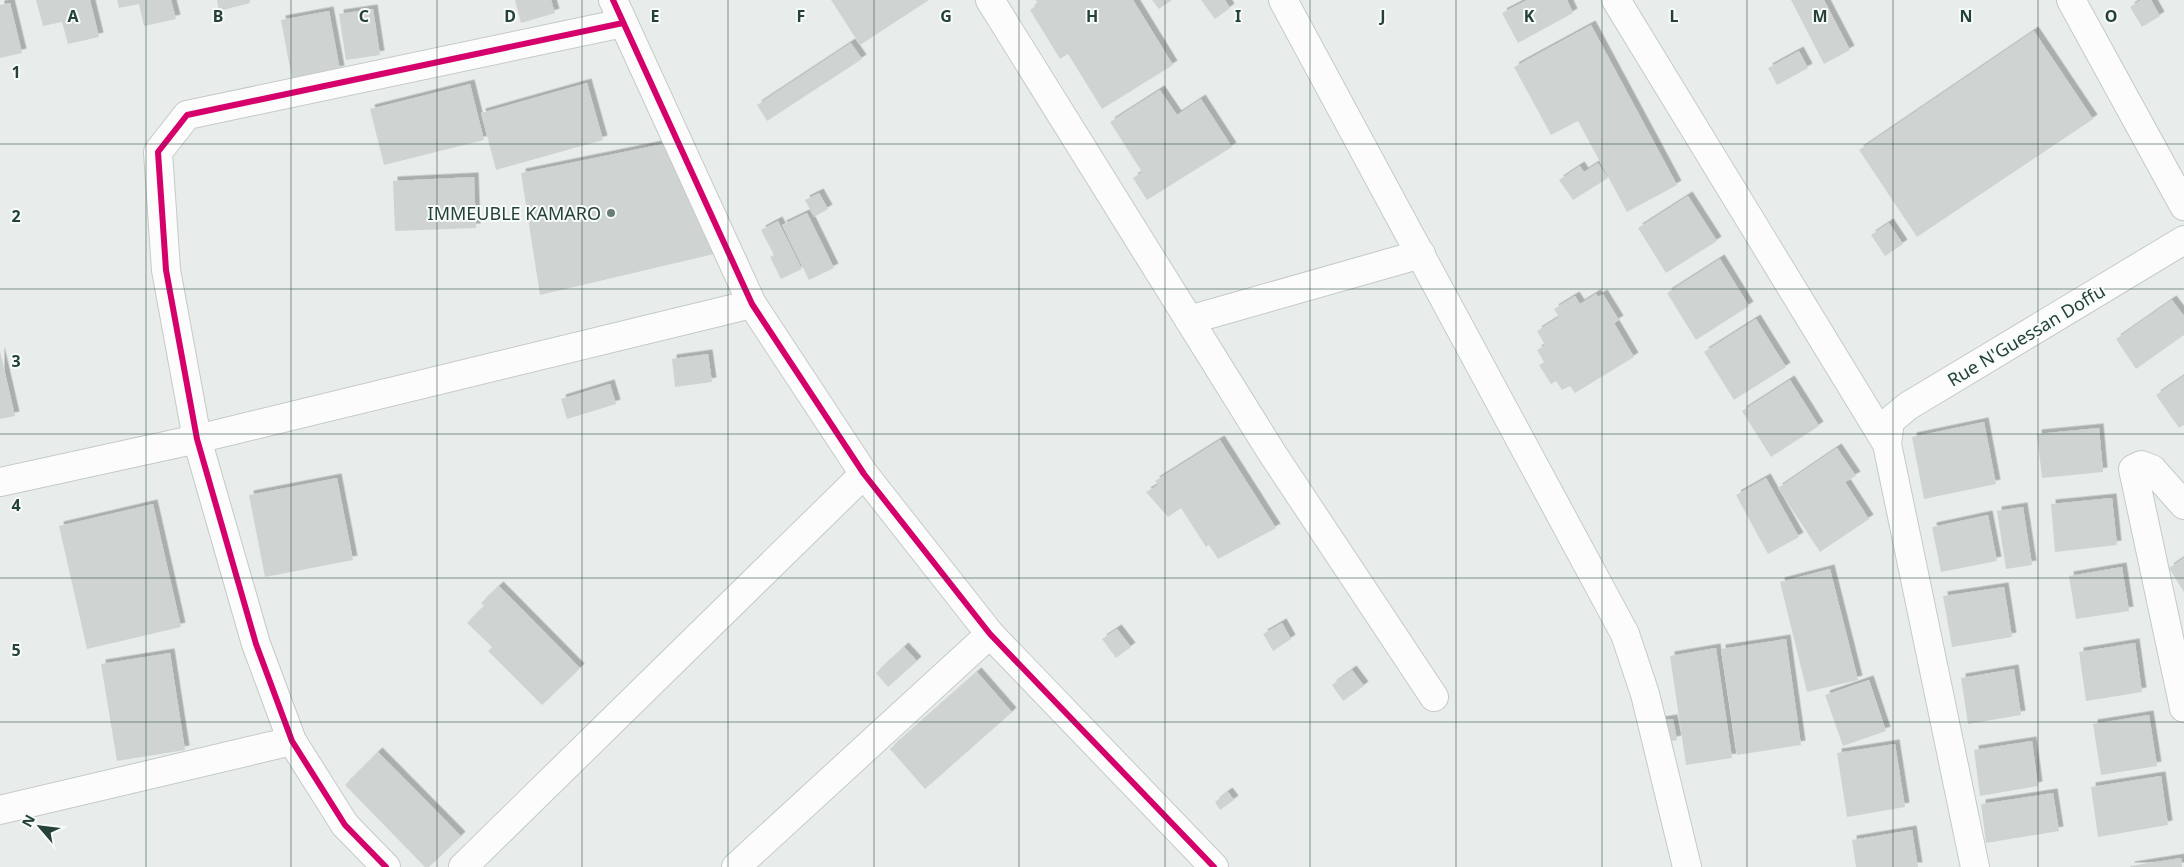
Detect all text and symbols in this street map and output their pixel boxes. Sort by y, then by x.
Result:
text: A [67,5,79,27]
text: B [213,5,223,27]
text: C [359,5,369,27]
text: D [504,5,516,27]
text: E [651,5,660,27]
text: F [797,5,805,27]
text: G [940,5,952,27]
text: H [1086,5,1098,27]
text: I [1235,5,1241,27]
text: J [1378,5,1386,27]
text: K [1524,5,1535,27]
text: L [1670,5,1679,27]
text: M [1812,5,1828,27]
text: N [1959,5,1973,27]
text: O [2105,5,2117,27]
text: 1 [11,61,21,83]
place label: IMMEUBLE KAMARO [428,201,601,225]
text: 2 [11,205,21,227]
marker: IMMEUBLE KAMARO [605,207,617,219]
street label: Rue N'Guessan Doffu [1943,278,2109,392]
text: 3 [11,350,21,372]
text: 4 [11,494,21,516]
text: 5 [11,639,21,661]
north arrow [15,802,65,852]
text: N [17,811,39,830]

